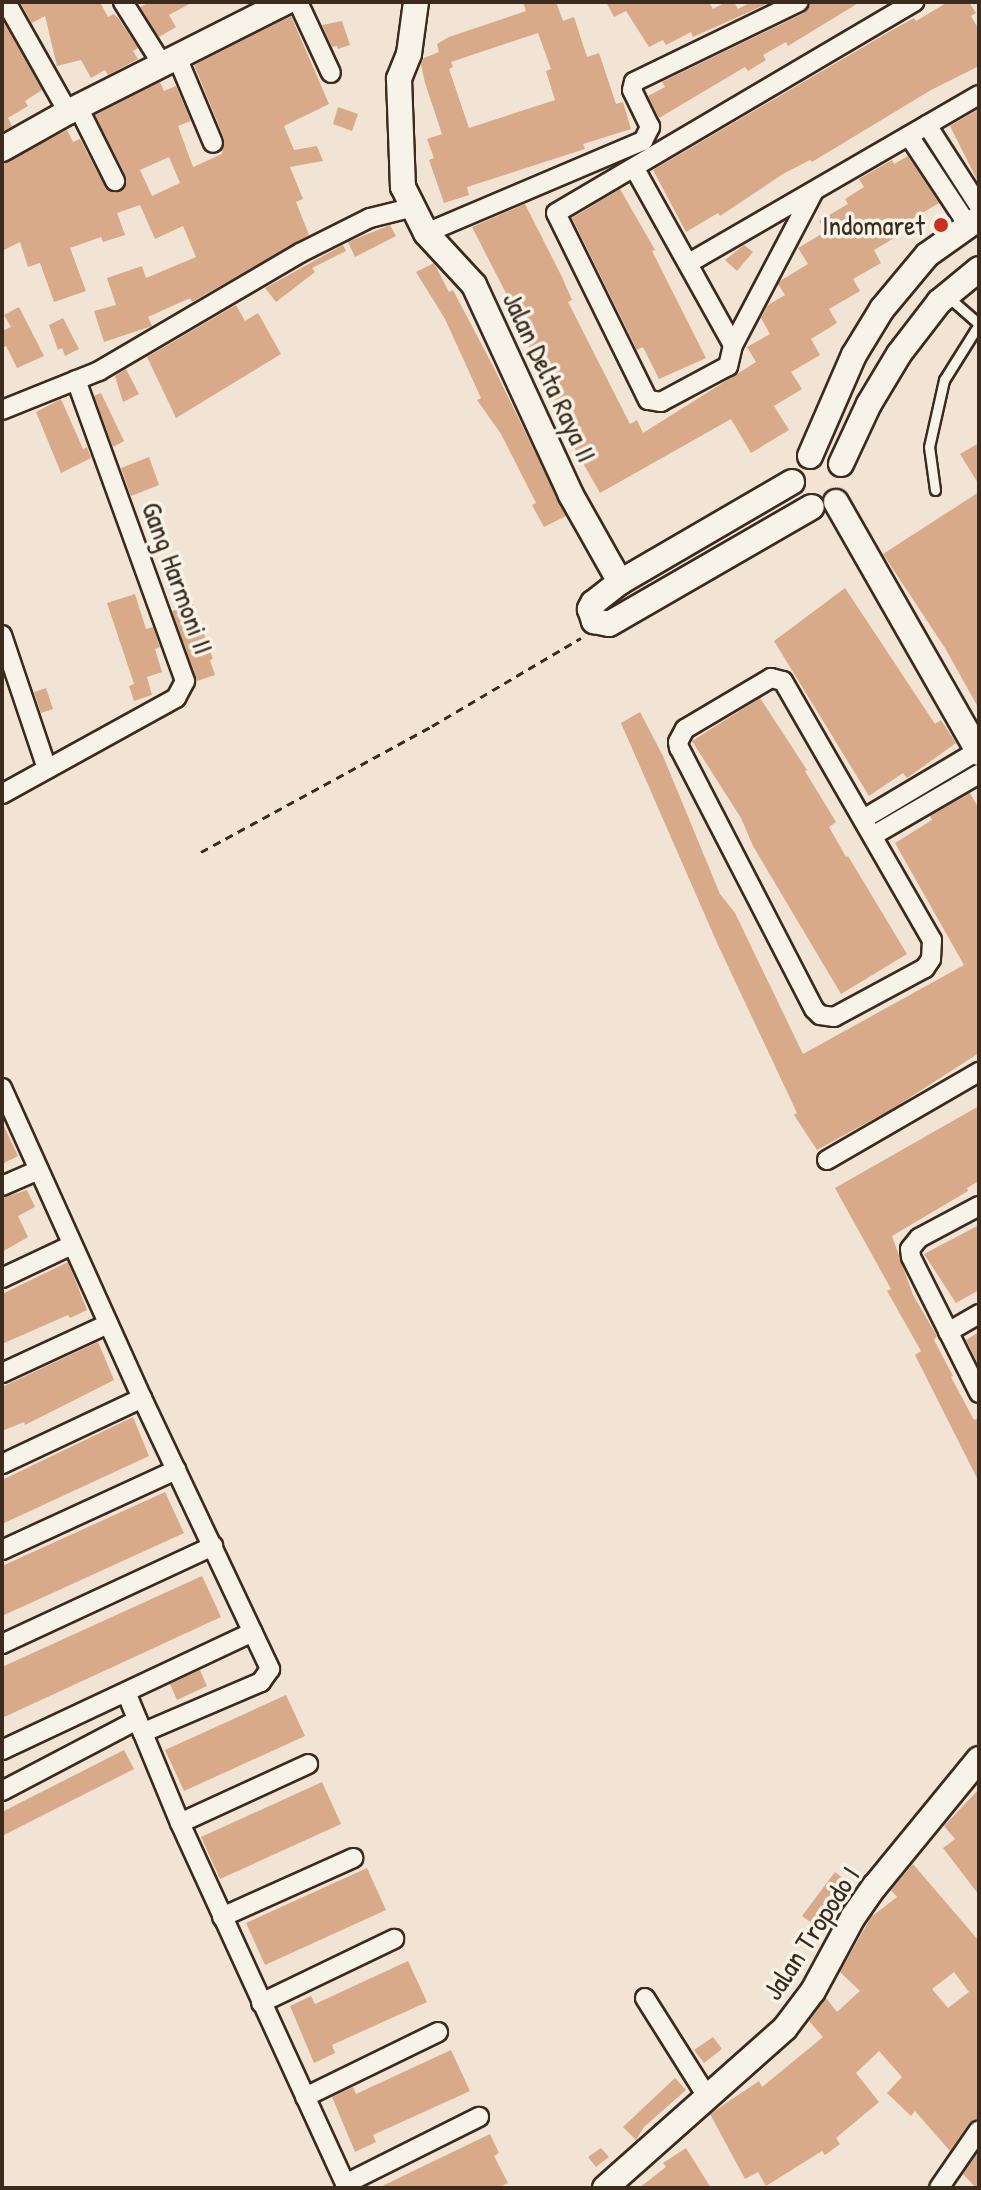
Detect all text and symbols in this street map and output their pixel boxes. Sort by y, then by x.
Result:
place label: Indomaret [822,208,925,242]
marker: Indomaret [932,216,950,234]
street label: Jalan Delta Raya II [496,287,604,467]
street label: Gang Harmoni II [135,497,221,659]
street label: Jalan Tropodo I [755,1860,867,2006]

